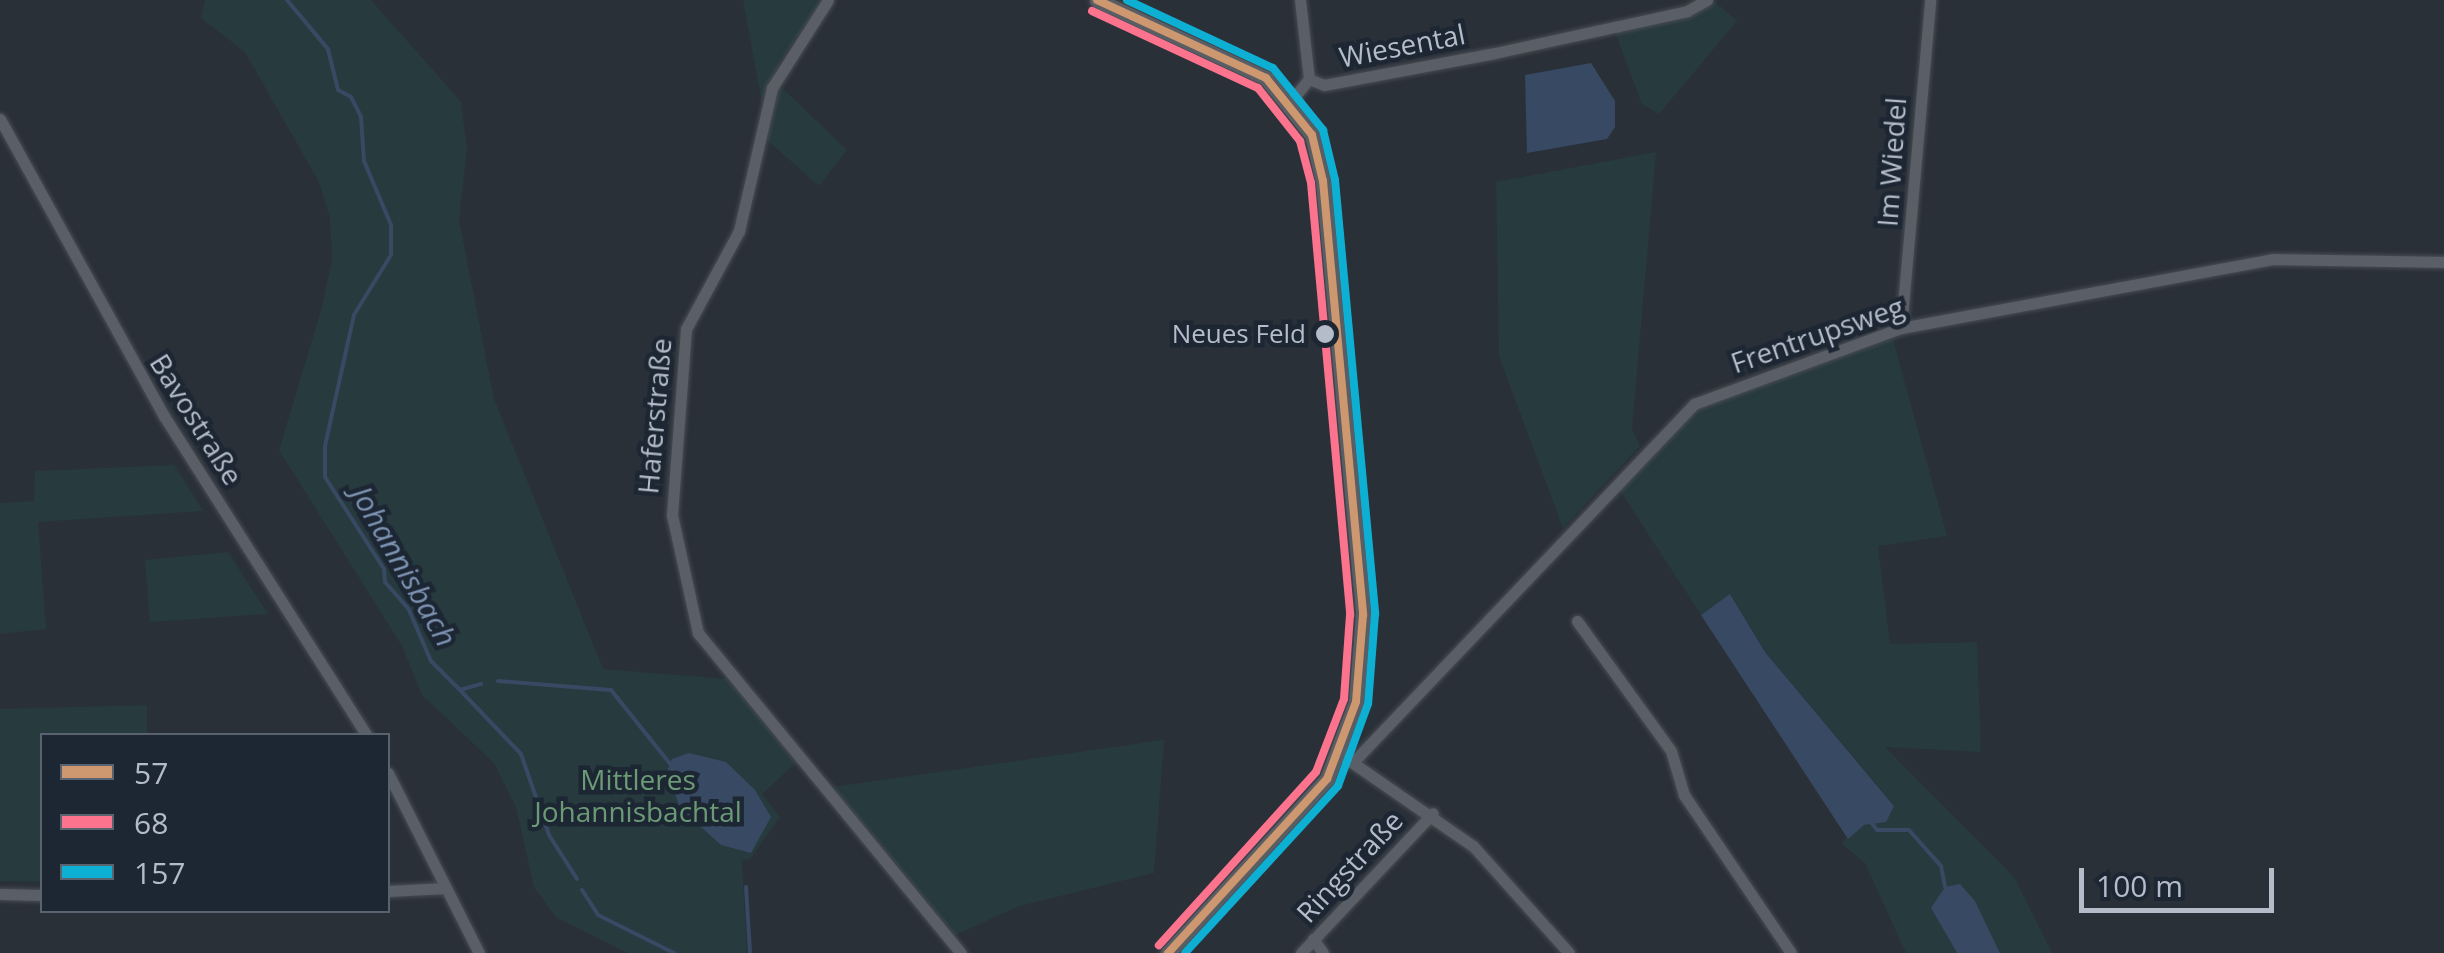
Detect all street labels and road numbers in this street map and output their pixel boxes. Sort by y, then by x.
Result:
street label: Wiesental [1336,16,1468,74]
street label: Im Wiedel [1870,96,1912,228]
street label: Frentrupsweg [1726,289,1908,379]
street label: Haferstraße [630,337,678,495]
street label: Bavostraße [144,347,250,491]
street label: Ringstraße [1289,803,1409,929]

